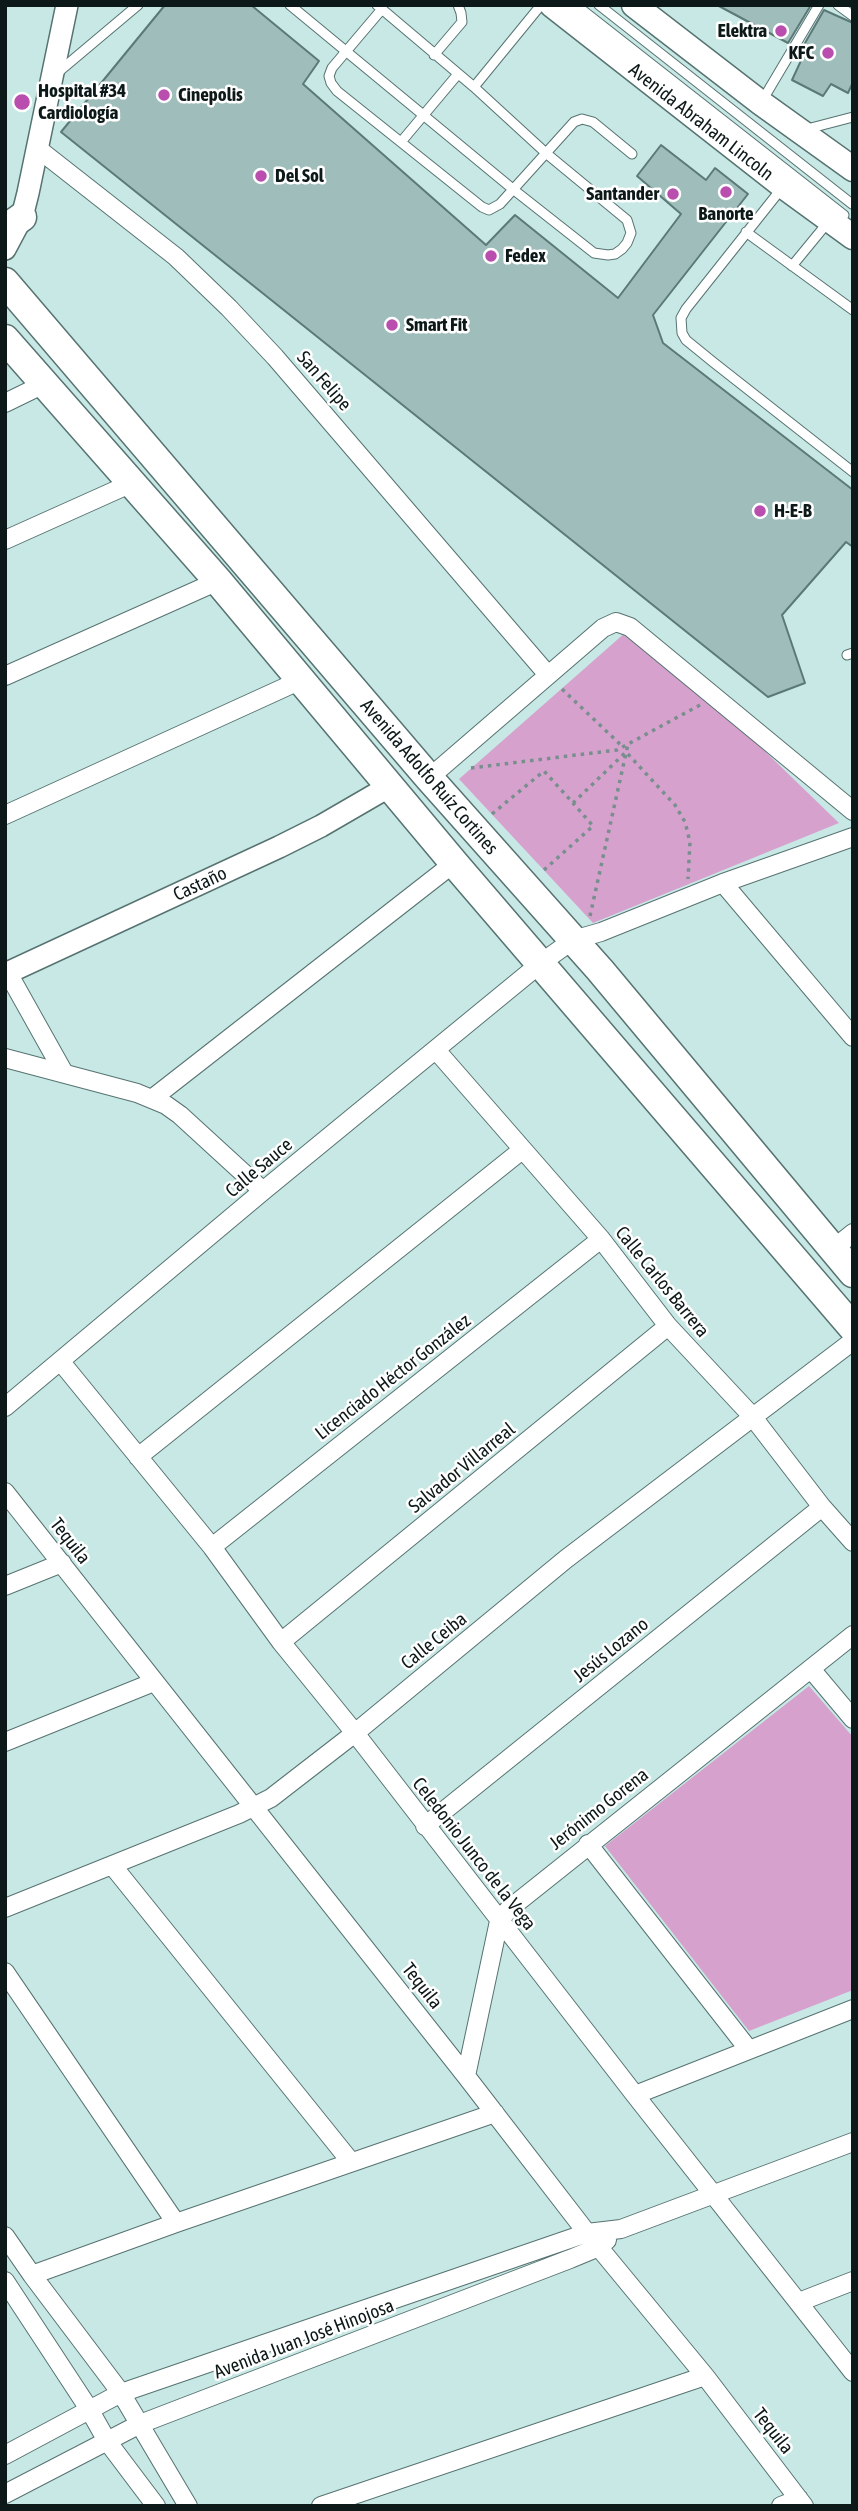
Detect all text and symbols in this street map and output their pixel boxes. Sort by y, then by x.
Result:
place label: Elektra [718,20,767,42]
marker: Elektra [773,23,789,39]
place label: KFC [788,42,814,64]
marker: KFC [820,45,836,61]
street label: Avenida Abraham Lincoln [624,58,778,186]
place label: Hospital #34 Cardiología [38,80,126,124]
place label: Cinepolis [178,84,243,106]
marker: Cinepolis [156,87,172,103]
marker: Hospital #34 Cardiología [12,92,32,112]
place label: Del Sol [275,165,324,187]
marker: Del Sol [253,168,269,184]
place label: Santander [586,183,659,205]
marker: Banorte [718,184,734,200]
marker: Santander [665,186,681,202]
place label: Banorte [698,203,754,225]
place label: Fedex [505,245,546,267]
marker: Fedex [483,248,499,264]
place label: Smart Fit [406,314,467,336]
marker: Smart Fit [384,317,400,333]
street label: San Felipe [292,347,356,415]
place label: H-E-B [774,500,812,522]
marker: H-E-B [752,503,768,519]
street label: Avenida Adolfo Ruíz Cortines [355,695,503,859]
street label: Castaño [170,862,230,906]
street label: Calle Sauce [221,1134,297,1202]
street label: Calle Carlos Barrera [610,1222,714,1342]
street label: Licenciado Héctor González [311,1309,475,1445]
street label: Salvador Villarreal [404,1418,520,1518]
street label: Tequila [45,1513,95,1569]
street label: Calle Ceiba [397,1608,471,1674]
street label: Jesús Lozano [569,1613,653,1687]
street label: Jerónimo Gorena [545,1763,653,1855]
street label: Celedonio Junco de la Vega [407,1773,541,1935]
street label: Tequila [397,1958,447,2014]
street label: Avenida Juan José Hinojosa [211,2294,397,2384]
street label: Tequila [748,2403,798,2459]

